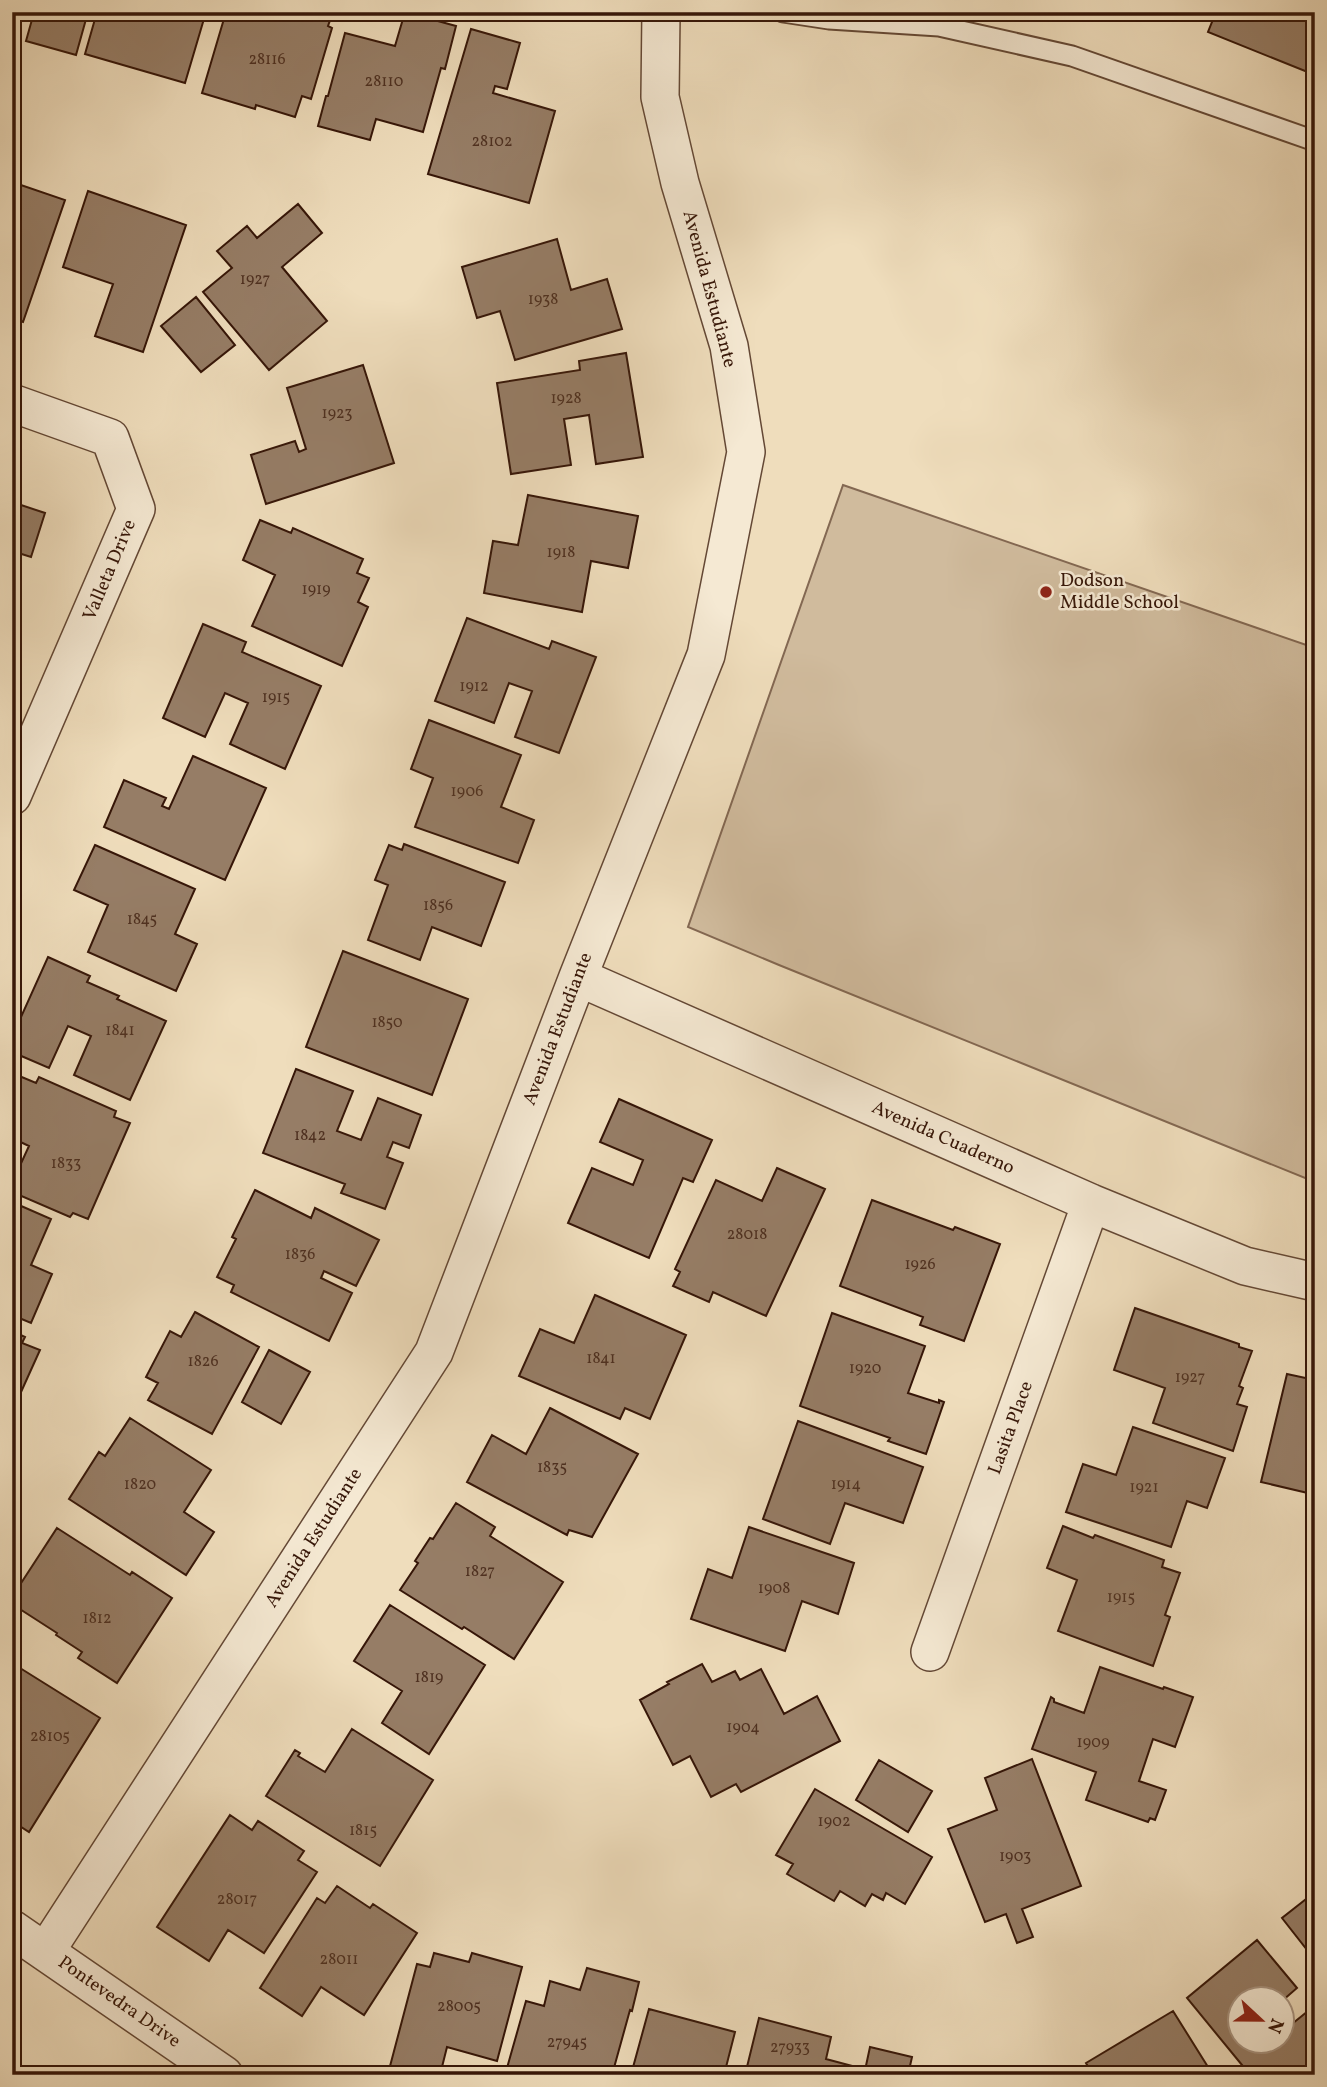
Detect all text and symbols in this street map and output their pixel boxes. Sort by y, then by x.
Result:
house number: 28116 [248,49,286,71]
house number: 28110 [365,71,403,93]
house number: 28102 [471,131,513,153]
street label: Avenida Estudiante [676,207,742,371]
house number: 1927 [240,269,270,291]
house number: 1938 [528,289,558,311]
house number: 1928 [550,388,582,410]
house number: 1923 [322,403,352,425]
street label: Valleta Drive [77,515,143,625]
house number: 1918 [547,542,575,564]
place label: Dodson Middle School [1060,568,1179,616]
house number: 1919 [301,579,331,601]
marker: Dodson Middle School [1038,584,1054,600]
house number: 1912 [459,676,489,698]
house number: 1915 [262,687,290,709]
house number: 1906 [451,781,483,803]
house number: 1856 [423,895,453,917]
house number: 1845 [127,909,157,931]
street label: Avenida Estudiante [517,949,599,1109]
house number: 1850 [371,1012,403,1034]
house number: 1841 [105,1020,135,1042]
street label: Avenida Cuaderno [867,1095,1019,1181]
house number: 1842 [294,1125,326,1147]
house number: 1833 [51,1153,81,1175]
house number: 28018 [727,1224,767,1246]
house number: 1836 [285,1244,315,1266]
house number: 1926 [904,1254,936,1276]
house number: 1841 [586,1348,616,1370]
house number: 1826 [187,1351,219,1373]
house number: 1920 [849,1358,881,1380]
house number: 1927 [1175,1367,1205,1389]
street label: Lasita Place [982,1378,1040,1478]
house number: 1835 [537,1457,567,1479]
street label: Avenida Estudiante [259,1463,369,1613]
house number: 1820 [124,1474,156,1496]
house number: 1914 [831,1474,861,1496]
house number: 1921 [1129,1477,1159,1499]
house number: 1827 [465,1561,495,1583]
house number: 1908 [758,1578,790,1600]
house number: 1915 [1107,1587,1135,1609]
house number: 1812 [82,1608,112,1630]
house number: 1819 [415,1667,443,1689]
house number: 1904 [726,1717,760,1739]
house number: 28105 [30,1726,70,1748]
house number: 1909 [1077,1732,1109,1754]
house number: 1902 [817,1811,851,1833]
house number: 1815 [349,1820,377,1842]
house number: 1903 [999,1846,1031,1868]
house number: 28017 [217,1889,257,1911]
house number: 28011 [320,1949,358,1971]
street label: Pontevedra Drive [52,1950,186,2054]
north arrow [1226,1986,1296,2056]
house number: 28005 [437,1996,481,2018]
text: N [1260,2014,1290,2037]
house number: 27945 [547,2032,587,2054]
house number: 27933 [770,2037,810,2059]

